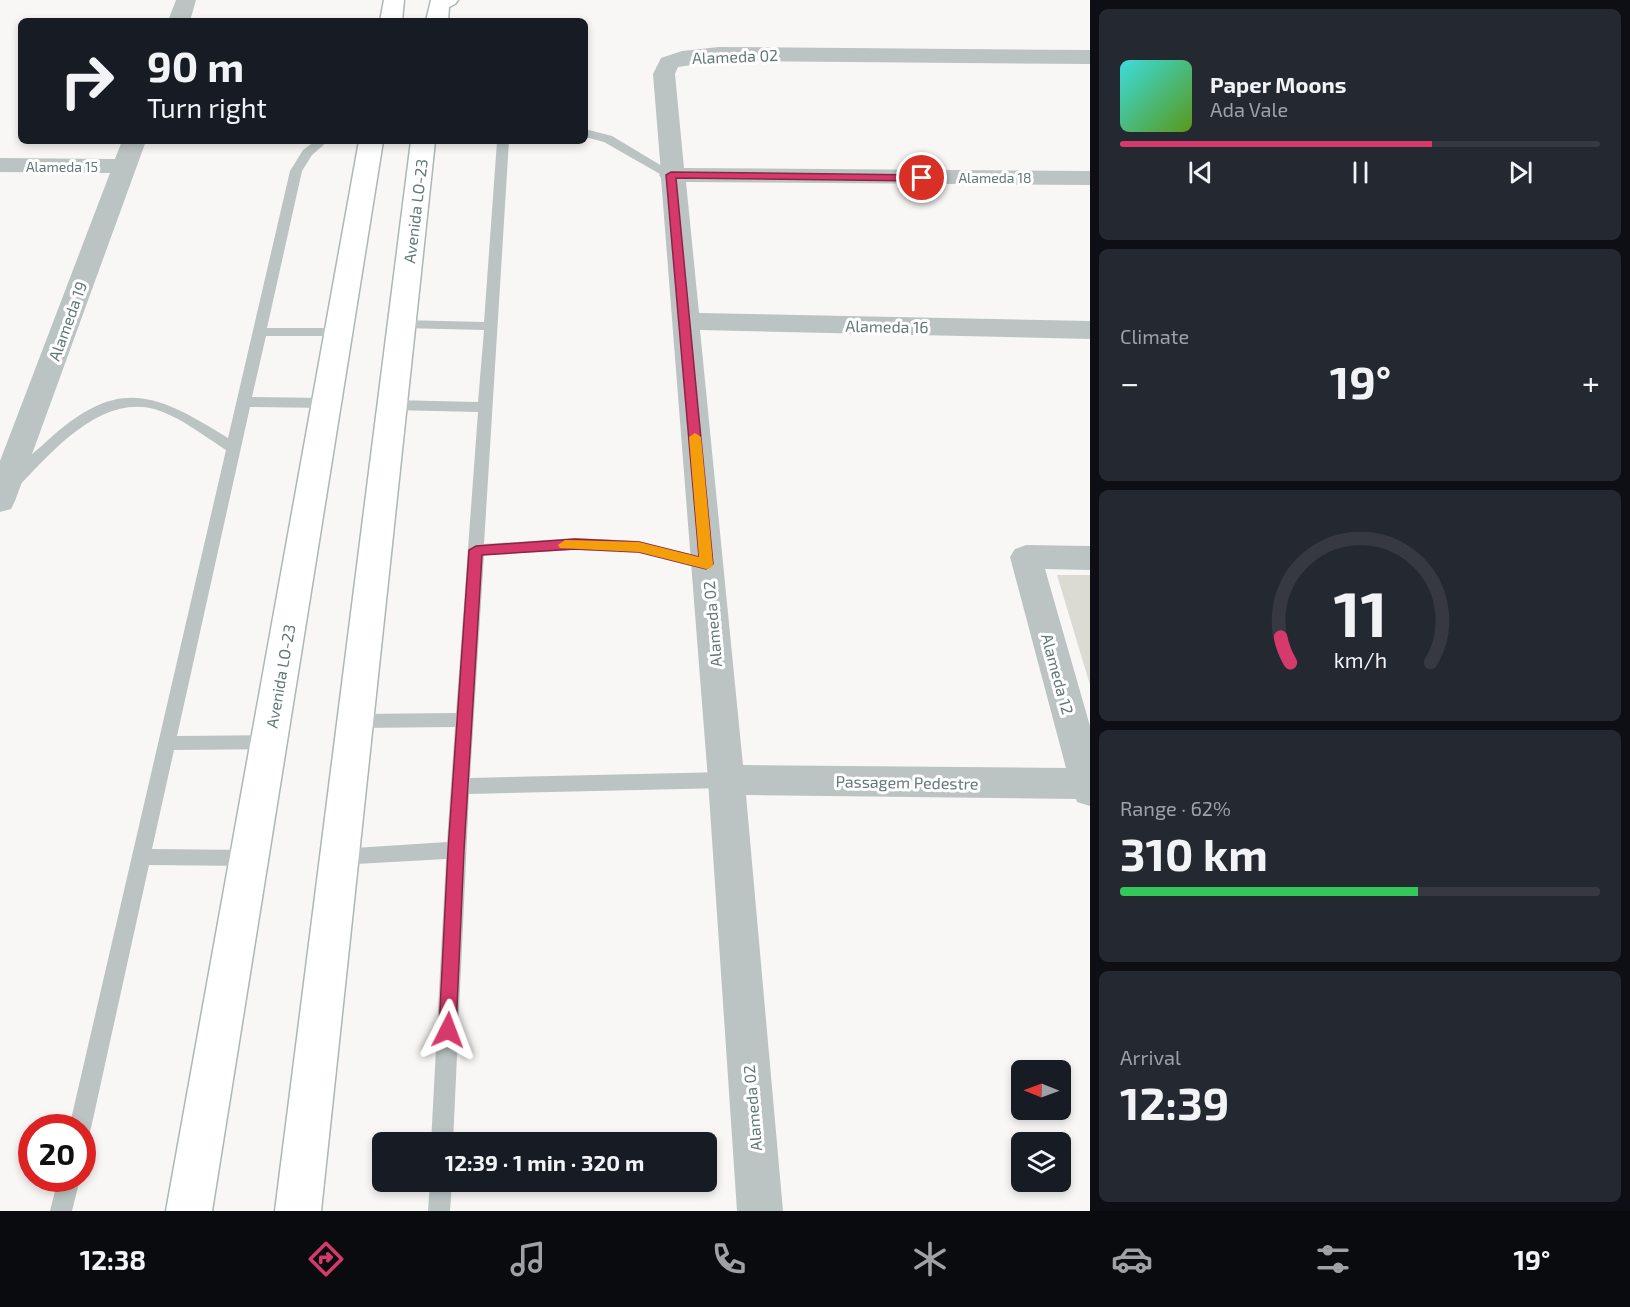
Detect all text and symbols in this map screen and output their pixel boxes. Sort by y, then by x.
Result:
text: 90 m [147,40,244,90]
icon: right [48,42,126,120]
street label: Alameda 02 [692,45,778,67]
text: Paper Moons [1210,71,1346,97]
text: Turn right [147,91,267,123]
text: Ada Vale [1210,97,1288,121]
pin [896,152,947,203]
icon: previous [1184,156,1217,189]
icon: pause [1344,156,1377,189]
icon: next [1504,156,1537,189]
street label: Alameda 15 [26,158,98,175]
street label: Avenida LO-23 [399,158,431,264]
icon: arrive [905,161,938,194]
street label: Alameda 18 [958,169,1032,186]
street label: Alameda 19 [44,279,90,363]
street label: Alameda 16 [845,316,929,336]
text: Climate [1120,324,1189,348]
text: 19° [1330,354,1391,408]
text: − [1120,362,1139,402]
text: + [1582,362,1600,402]
text: 11 [1333,575,1387,650]
street label: Alameda 02 [699,580,725,668]
street label: Avenida LO-23 [262,623,298,729]
street label: Alameda 12 [1038,631,1078,717]
text: km/h [1333,647,1387,672]
street label: Passagem Pedestre [835,771,979,793]
text: Range · 62% [1120,796,1231,820]
text: 310 km [1120,826,1268,880]
position arrow [416,998,480,1062]
text: Arrival [1120,1045,1181,1069]
north arrow [1011,1060,1071,1120]
map controls [1011,1060,1071,1192]
street label: Alameda 02 [739,1064,765,1152]
text: 12:39 [1120,1075,1229,1129]
speed limit sign: 20 [18,1114,96,1192]
button: layers [1011,1132,1071,1192]
text: 12:39 · 1 min · 320 m [445,1149,644,1175]
icon: directions [305,1238,347,1280]
icon: music [507,1238,549,1280]
icon: phone [708,1238,750,1280]
icon: climate [909,1238,951,1280]
icon: car [1111,1238,1153,1280]
icon: filters [1312,1238,1354,1280]
text: 12:38 [80,1243,146,1275]
text: 19° [1513,1243,1550,1275]

